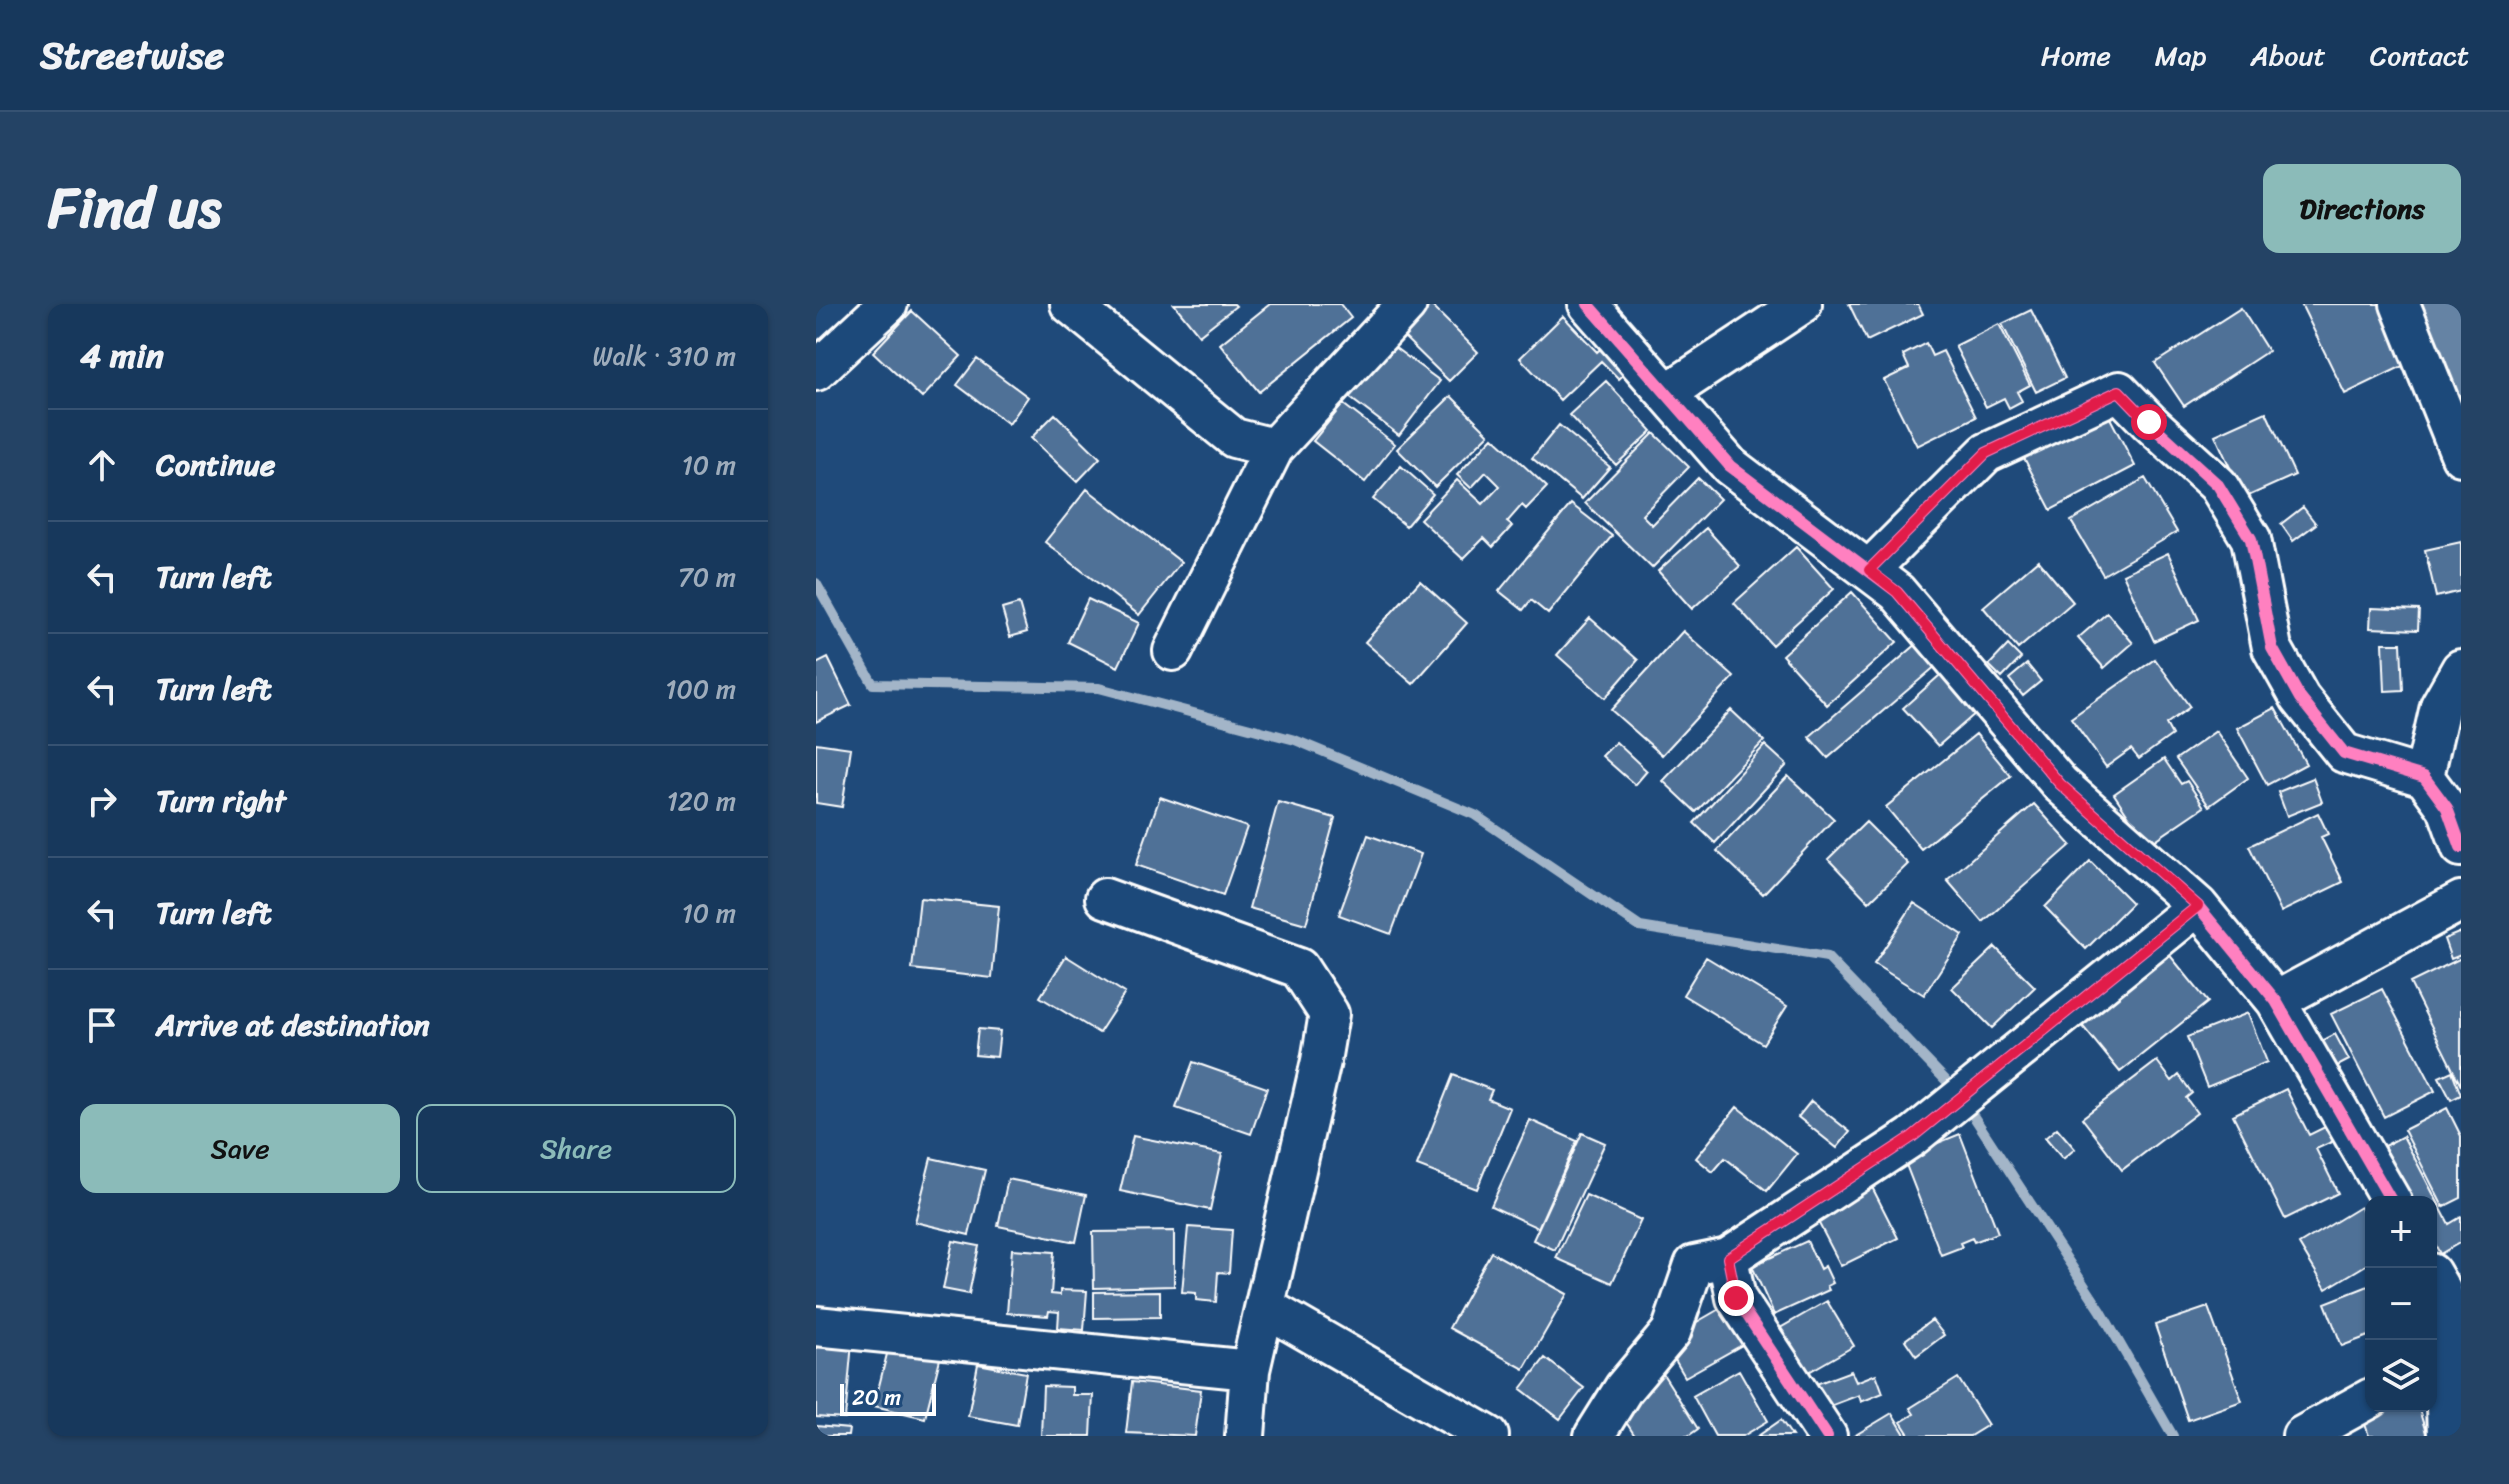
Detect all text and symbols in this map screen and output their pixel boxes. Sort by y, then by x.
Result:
text: Streetwise [40,22,224,89]
text: Home [2041,31,2111,80]
text: Map [2155,31,2206,80]
text: About [2250,31,2326,80]
text: Contact [2370,31,2469,80]
text: Find us [48,159,221,258]
button: Directions [2263,164,2461,253]
text: 4 min [80,326,164,386]
text: Walk · 310 m [593,333,736,379]
route start [2131,404,2167,440]
text: Continue [156,438,275,492]
text: 10 m [682,442,736,488]
icon: ahead [80,443,124,487]
text: Turn left [156,550,272,604]
text: 70 m [678,554,736,600]
icon: left [80,555,124,599]
text: Turn left [156,662,272,716]
text: 100 m [665,666,736,712]
icon: left [80,667,124,711]
text: Turn right [156,774,286,828]
text: 120 m [667,778,736,824]
icon: right [80,779,124,823]
text: Turn left [156,886,272,940]
text: 10 m [682,890,736,936]
icon: left [80,891,124,935]
text: Arrive at destination [156,998,430,1052]
icon: arrive [80,1003,124,1047]
button: Save [80,1104,400,1193]
button: Share [416,1104,736,1193]
map controls [2365,1196,2437,1412]
button: + [2365,1196,2437,1268]
button: − [2365,1268,2437,1340]
route end [1718,1280,1754,1316]
button: layers [2365,1340,2437,1412]
text: 20 m [852,1378,901,1417]
scale bar [840,1380,936,1416]

